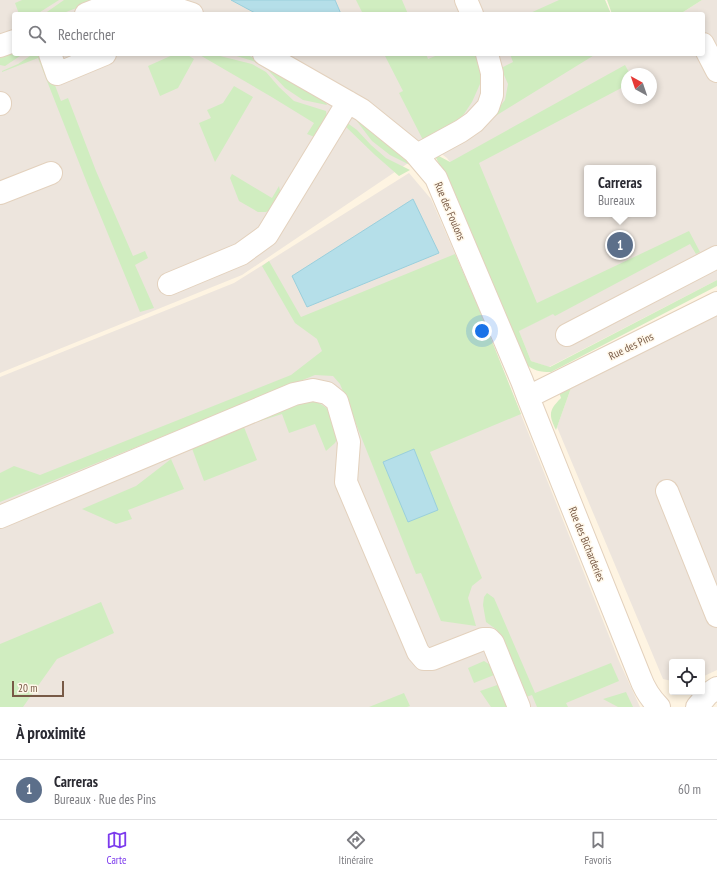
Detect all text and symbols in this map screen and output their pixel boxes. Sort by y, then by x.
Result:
search box [12,12,705,56]
icon: search [26,23,48,45]
text: Rechercher [58,25,115,44]
north arrow [621,68,657,104]
popup [584,165,656,217]
text: Carreras [598,173,642,192]
street label: Rue des Foulons [431,180,469,243]
text: Bureaux [598,192,635,209]
pin: 1 [607,230,633,260]
your location [472,321,492,341]
street label: Rue des Pins [606,329,656,363]
street label: Rue des Bicharderies [566,505,608,583]
map controls [669,659,705,695]
button: locate [669,659,705,695]
scale bar [12,679,64,698]
text: 20 m [18,681,37,695]
text: À proximité [16,722,86,744]
text: Carreras [54,772,98,791]
text: 1 [26,781,32,798]
text: 60 m [678,781,701,798]
text: Bureaux · Rue des Pins [54,791,156,808]
tab: Carte [106,829,128,867]
tab: Itinéraire [339,829,373,867]
tab: Favoris [584,829,611,867]

